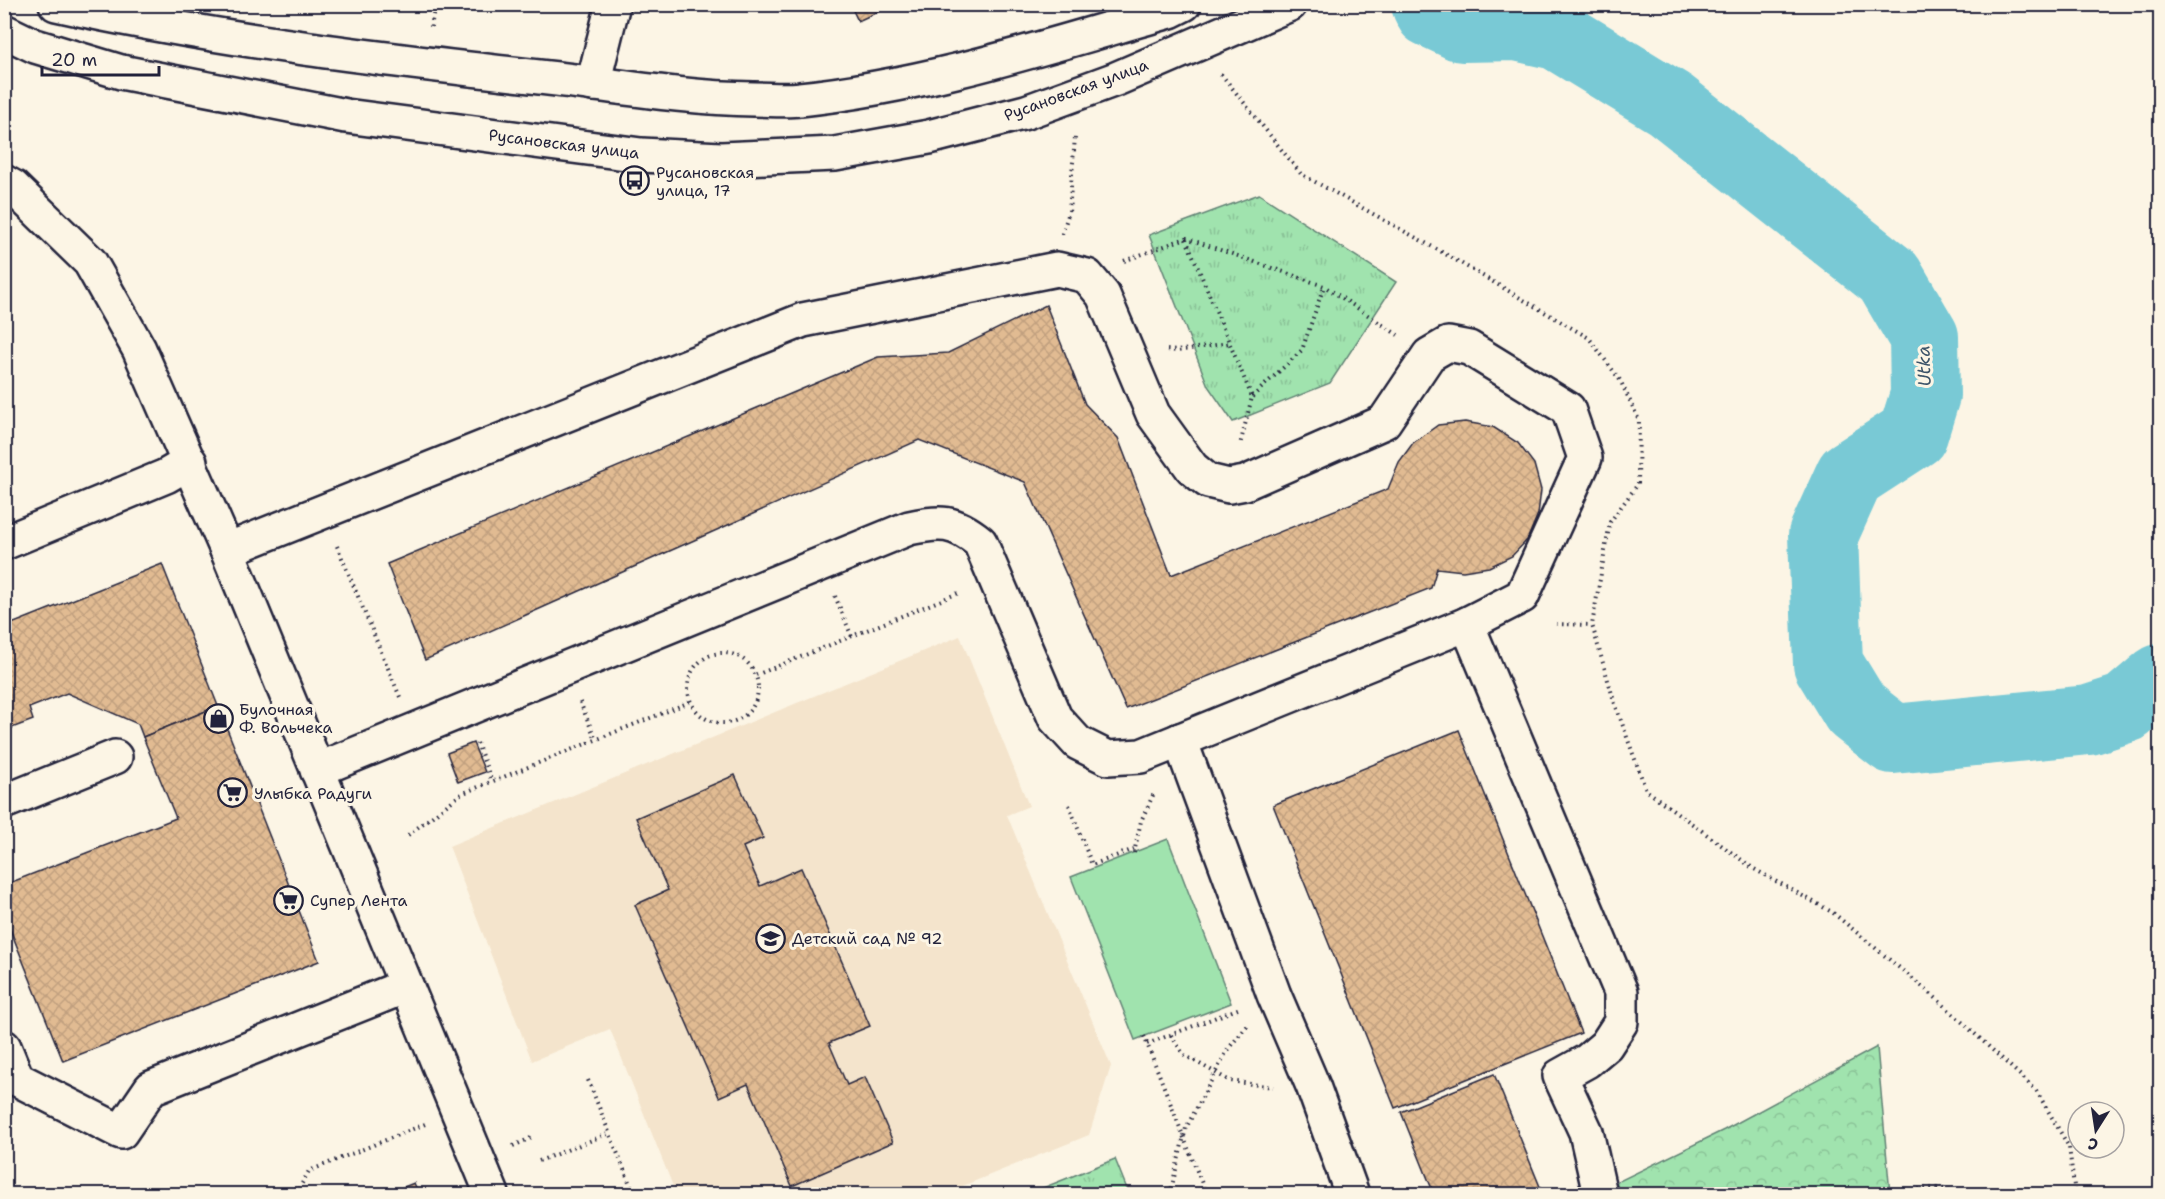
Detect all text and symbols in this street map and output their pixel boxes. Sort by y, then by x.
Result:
scale bar [42,39,159,77]
text: 20 m [51,48,97,72]
street label: Русановская улица [1001,54,1151,126]
street label: Русановская улица [487,124,641,164]
place label: Русановская улица, 17 [656,162,754,201]
bus stop icon: Русановская улица, 17 [619,165,651,197]
water label: Utka [1911,345,1937,387]
place label: Булочная Ф. Вольчека [239,699,333,738]
shop icon: Булочная Ф. Вольчека [202,702,234,734]
supermarket icon: Улыбка Радуги [217,777,249,809]
place label: Улыбка Радуги [254,783,372,804]
supermarket icon: Супер Лента [273,884,305,916]
place label: Супер Лента [310,890,407,911]
school or university icon: Детский сад № 92 [755,922,787,954]
place label: Детский сад № 92 [792,928,942,949]
north arrow [2066,1100,2126,1160]
text: С [2086,1133,2100,1155]

